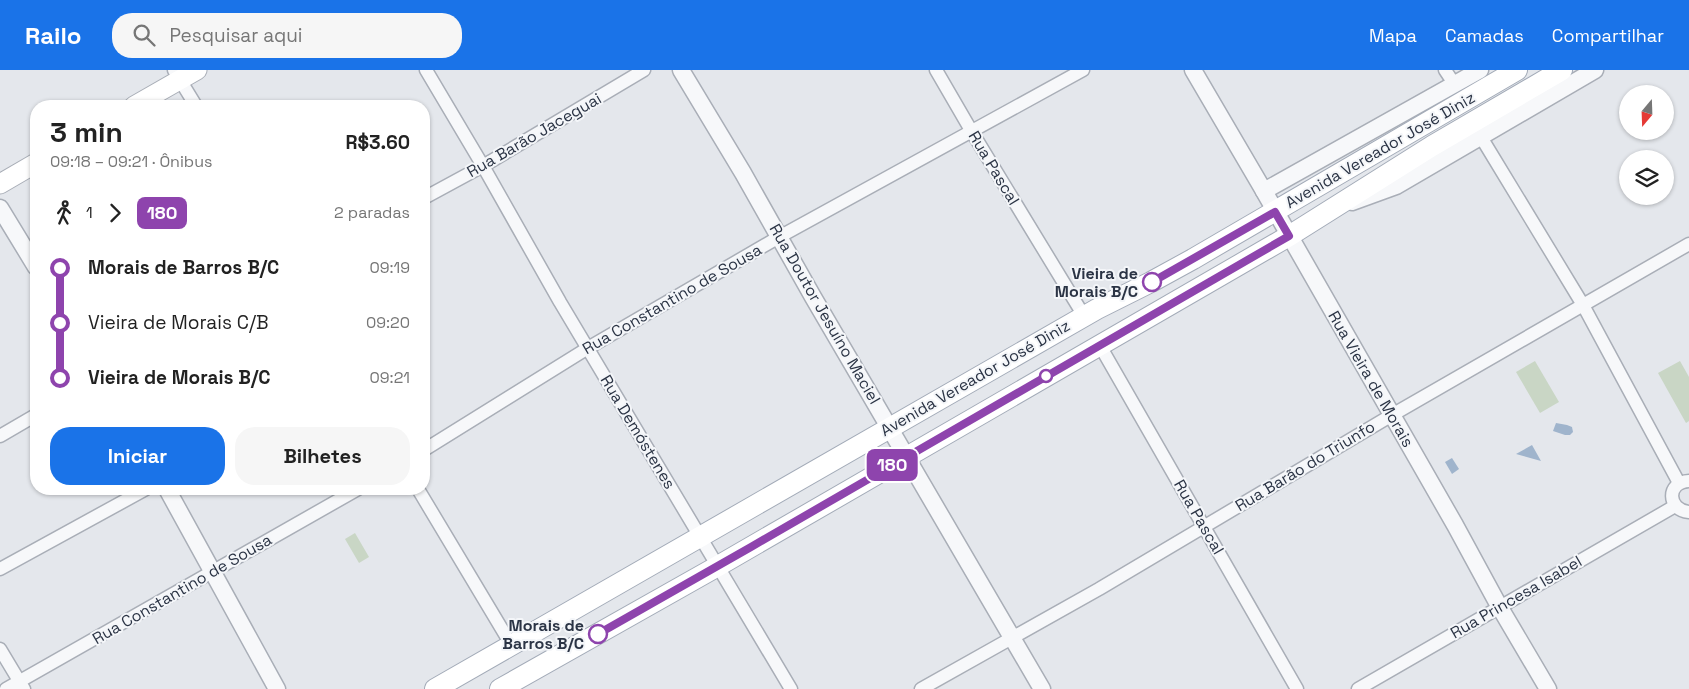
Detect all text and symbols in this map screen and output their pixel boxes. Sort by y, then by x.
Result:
search box [112,13,462,58]
text: Railo [25,20,82,51]
icon: search [130,21,158,49]
text: Pesquisar aqui [170,23,303,48]
text: Mapa [1369,24,1417,47]
text: Camadas [1445,24,1524,47]
text: Compartilhar [1552,24,1664,47]
north arrow [1619,85,1674,140]
map controls [1619,85,1674,205]
street label: Avenida Vereador José Diniz [1281,87,1479,213]
street label: Rua Barão Jaceguai [463,88,605,182]
text: 3 min [50,114,123,150]
street label: Rua Pascal [964,127,1024,209]
text: R$3.60 [345,130,410,155]
button: layers [1619,150,1674,205]
text: 09:18 – 09:21 · Ônibus [50,151,212,172]
icon: walk [50,199,78,227]
icon: forward [101,199,129,227]
text: 180 [147,201,177,224]
text: 1 [86,202,93,223]
text: 2 paradas [334,202,410,223]
street label: Rua Doutor Jesuíno Maciel [765,220,885,408]
street label: Rua Constantino de Sousa [579,239,765,359]
text: Morais de Barros B/C [88,255,279,280]
text: 09:19 [369,257,410,278]
place label: Vieira de Morais B/C [1055,263,1138,302]
marker: Vieira de Morais B/C [1142,272,1162,292]
street label: Rua Vieira de Morais [1323,307,1419,451]
text: Vieira de Morais C/B [88,310,269,335]
text: 09:20 [366,312,410,333]
street label: Avenida Vereador José Diniz [876,315,1074,441]
text: Vieira de Morais B/C [88,365,271,390]
text: 09:21 [370,367,410,388]
unlabelled marker [1039,369,1053,383]
street label: Rua Demóstenes [596,371,680,493]
street label: Rua Barão do Triunfo [1231,416,1379,516]
button: Iniciar [50,427,225,485]
button: Bilhetes [235,427,410,485]
line badge: 180 [863,449,921,481]
text: 180 [877,453,907,476]
street label: Rua Pascal [1169,476,1229,558]
street label: Rua Constantino de Sousa [89,529,275,649]
street label: Rua Princesa Isabel [1446,551,1586,643]
place label: Morais de Barros B/C [502,615,584,654]
marker: Morais de Barros B/C [588,624,608,644]

